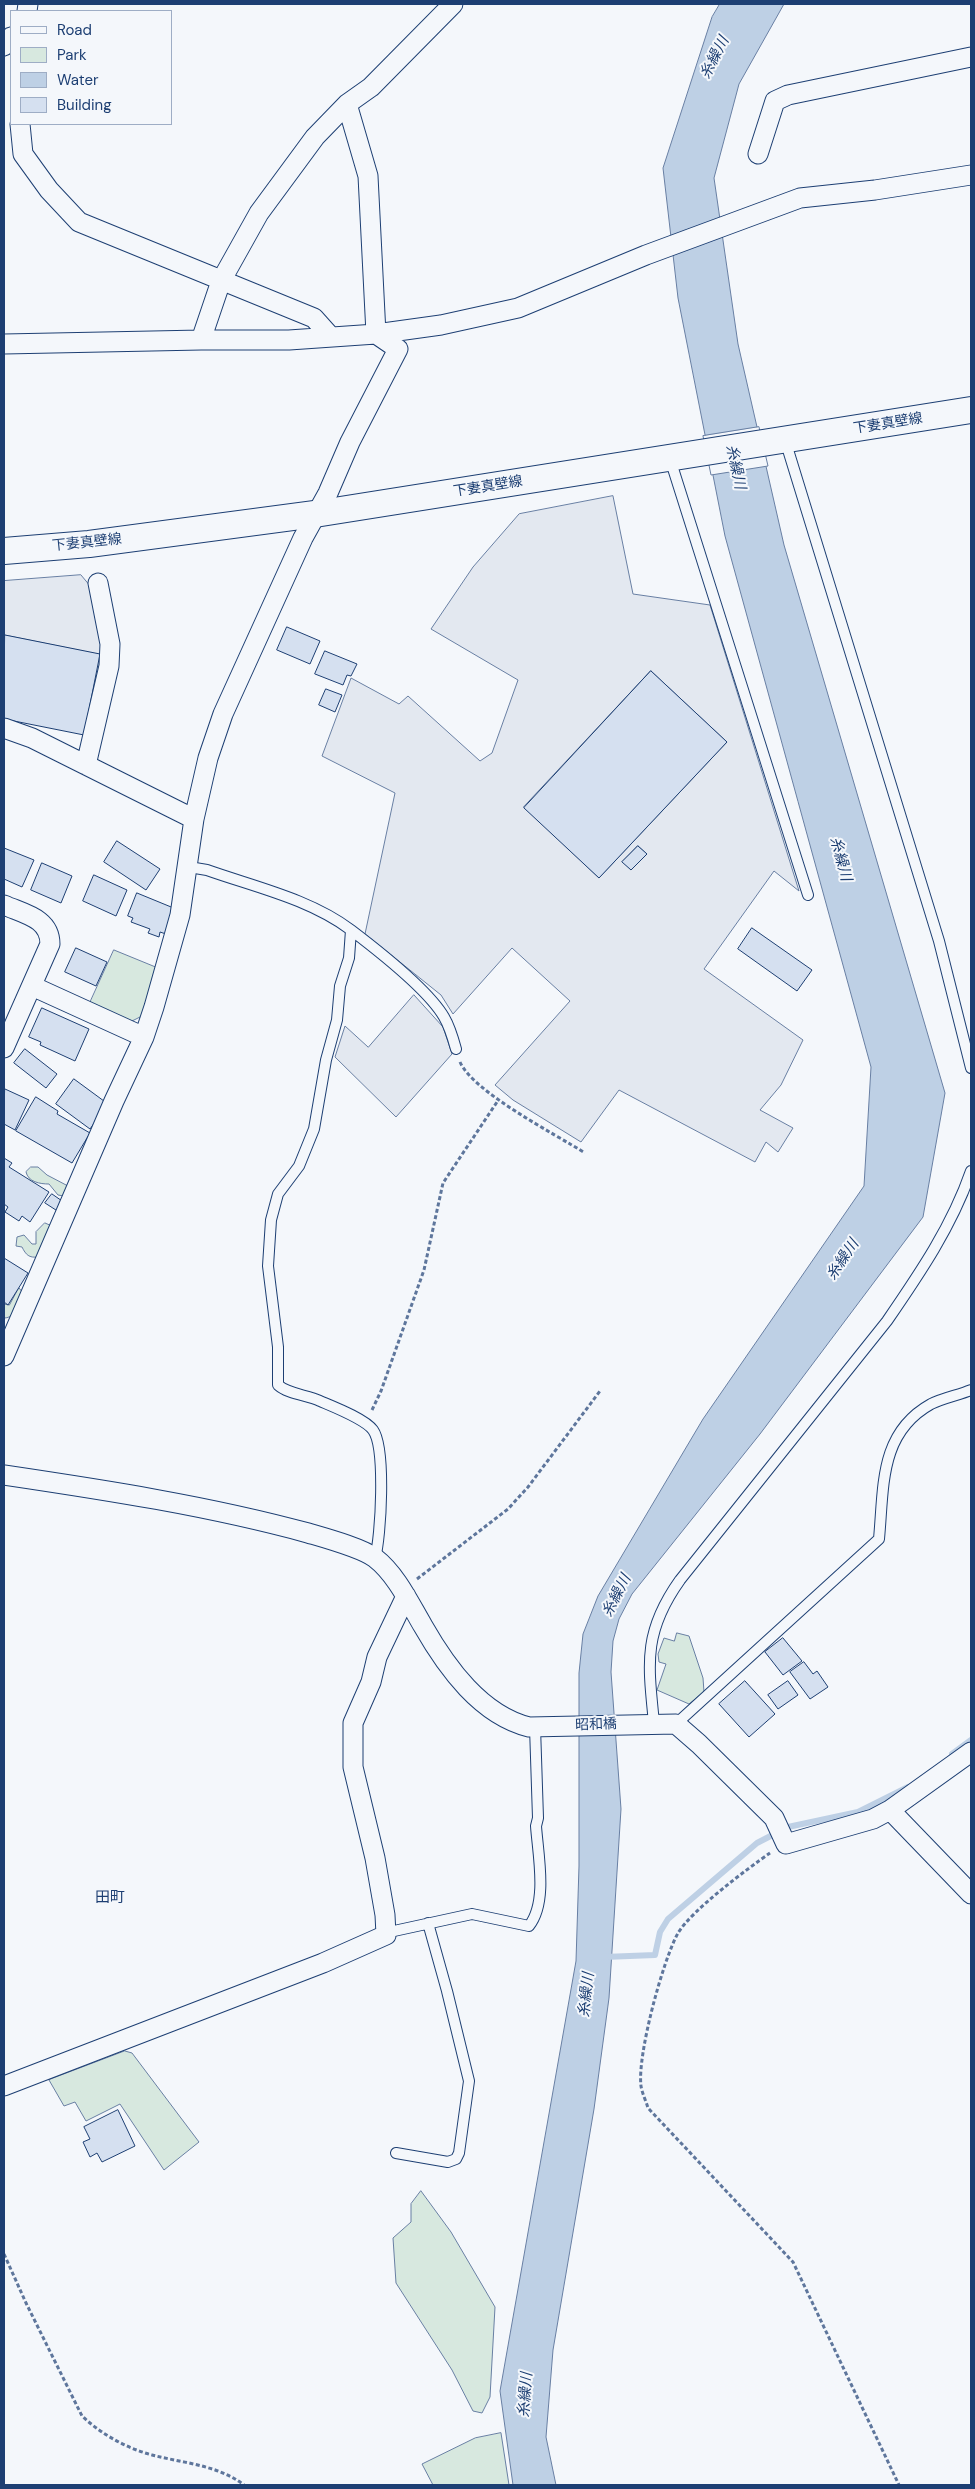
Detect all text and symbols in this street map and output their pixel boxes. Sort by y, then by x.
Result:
legend [10,10,172,125]
text: Road [57,20,92,40]
water label: 糸繰川 [697,34,733,82]
text: Park [57,45,87,65]
text: Water [57,70,98,90]
text: Building [57,95,112,115]
street label: 下妻真壁線 [852,410,924,438]
water label: 糸繰川 [722,443,748,491]
street label: 下妻真壁線 [452,473,524,501]
street label: 下妻真壁線 [51,531,123,555]
water label: 糸繰川 [825,835,855,883]
water label: 糸繰川 [823,1236,863,1284]
water label: 糸繰川 [599,1572,635,1620]
street label: 昭和橋 [575,1716,617,1734]
district label: 田町 [95,1889,125,1907]
water label: 糸繰川 [576,1972,598,2018]
water label: 糸繰川 [515,2372,537,2418]

